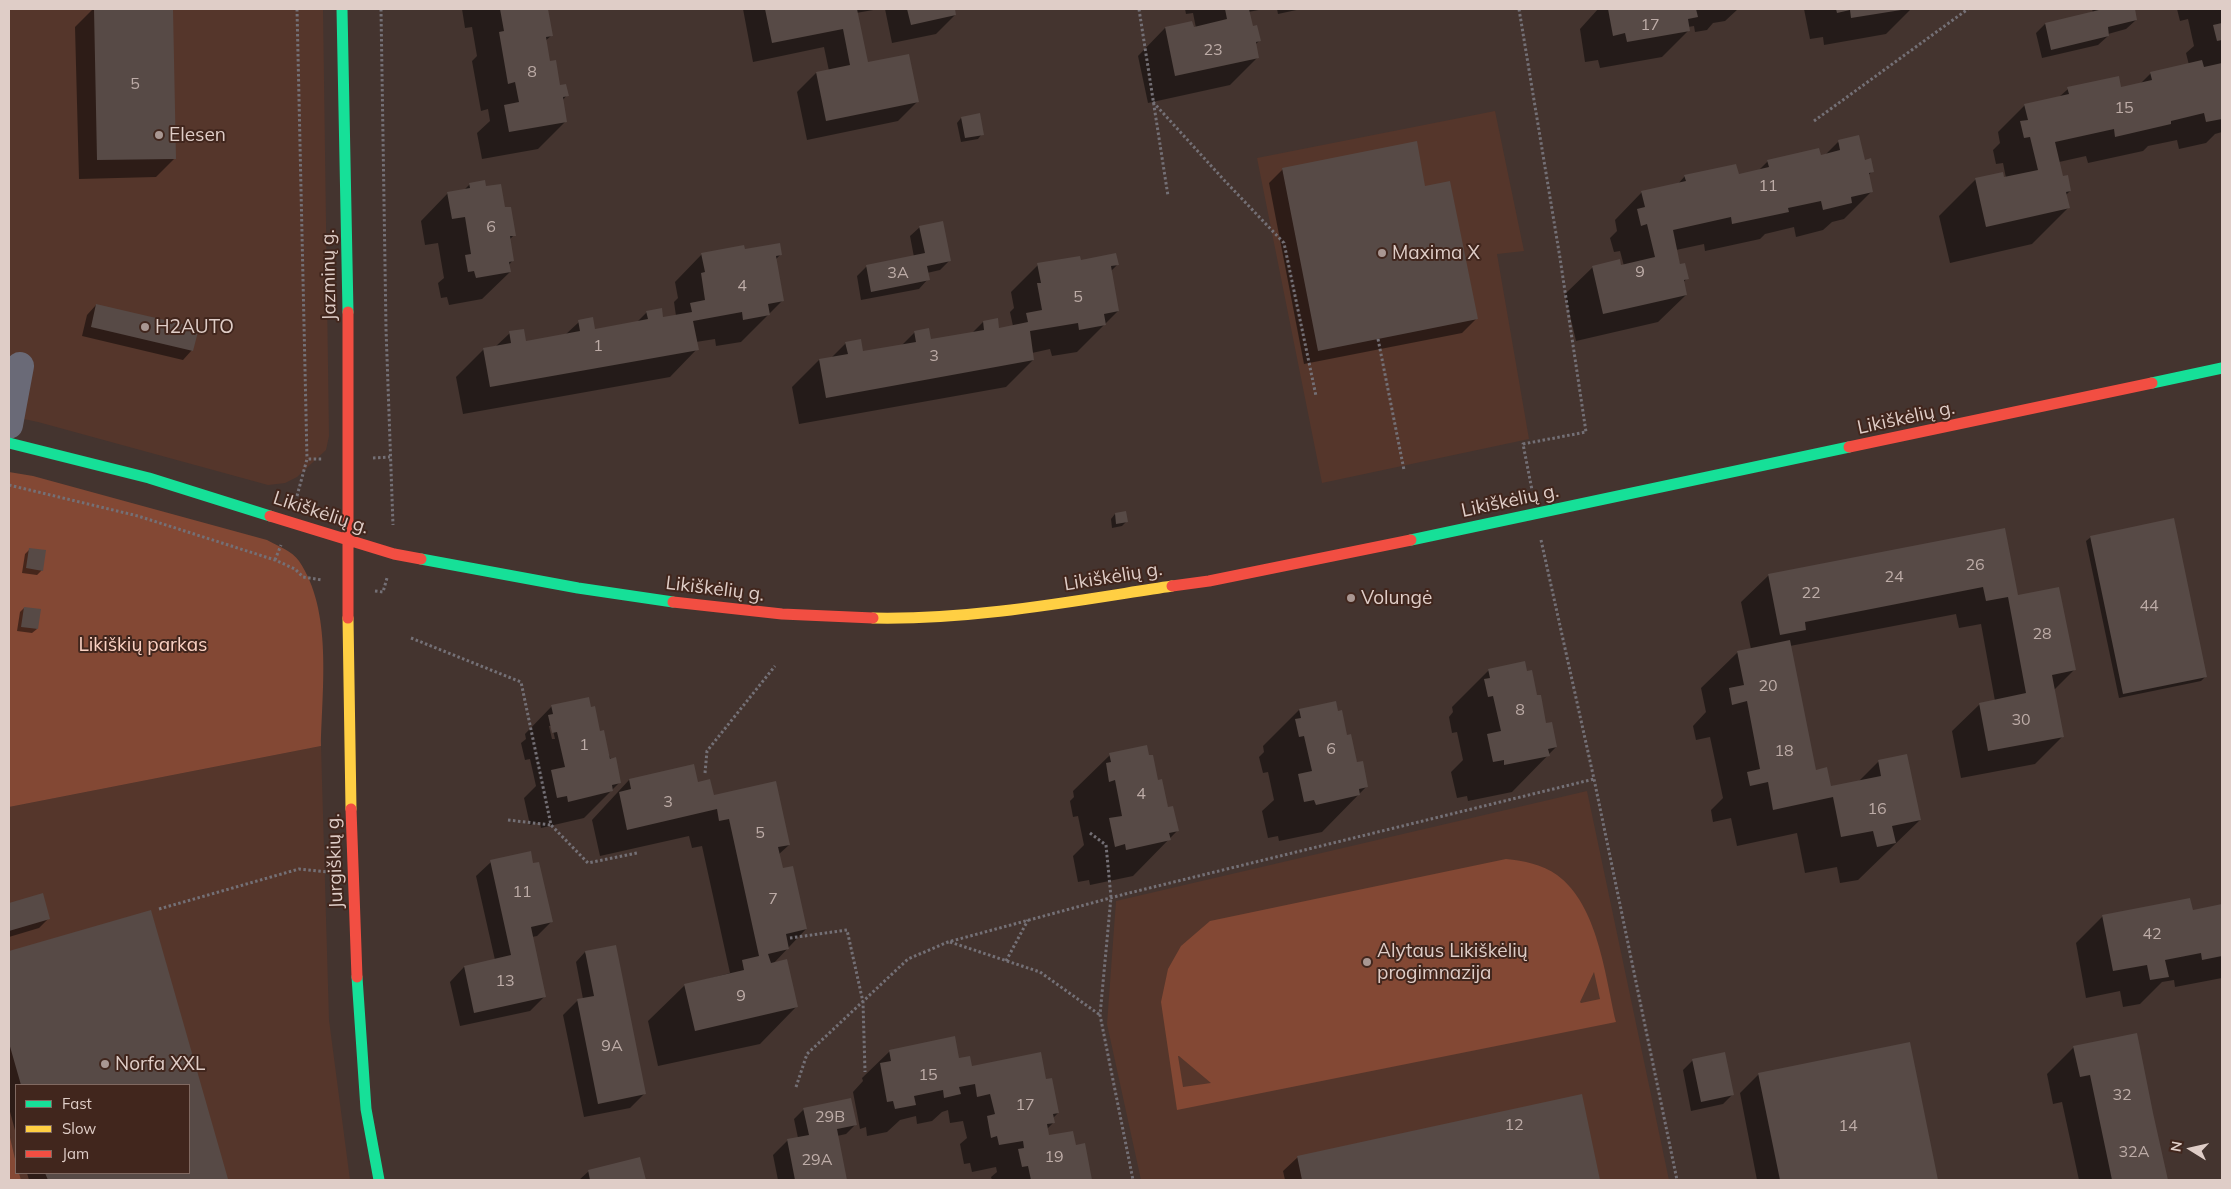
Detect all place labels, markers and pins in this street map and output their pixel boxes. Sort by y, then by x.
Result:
place label: Elesen [169,124,226,146]
marker: Elesen [153,129,165,141]
place label: Maxima X [1392,242,1480,264]
marker: Maxima X [1376,247,1388,259]
place label: H2AUTO [155,316,234,338]
marker: H2AUTO [139,321,151,333]
place label: Volungė [1361,587,1432,609]
marker: Volungė [1345,592,1357,604]
place label: Alytaus Likiškėlių progimnazija [1377,940,1528,984]
marker: Alytaus Likiškėlių progimnazija [1361,956,1373,968]
place label: Norfa XXL [115,1053,205,1075]
marker: Norfa XXL [99,1058,111,1070]

